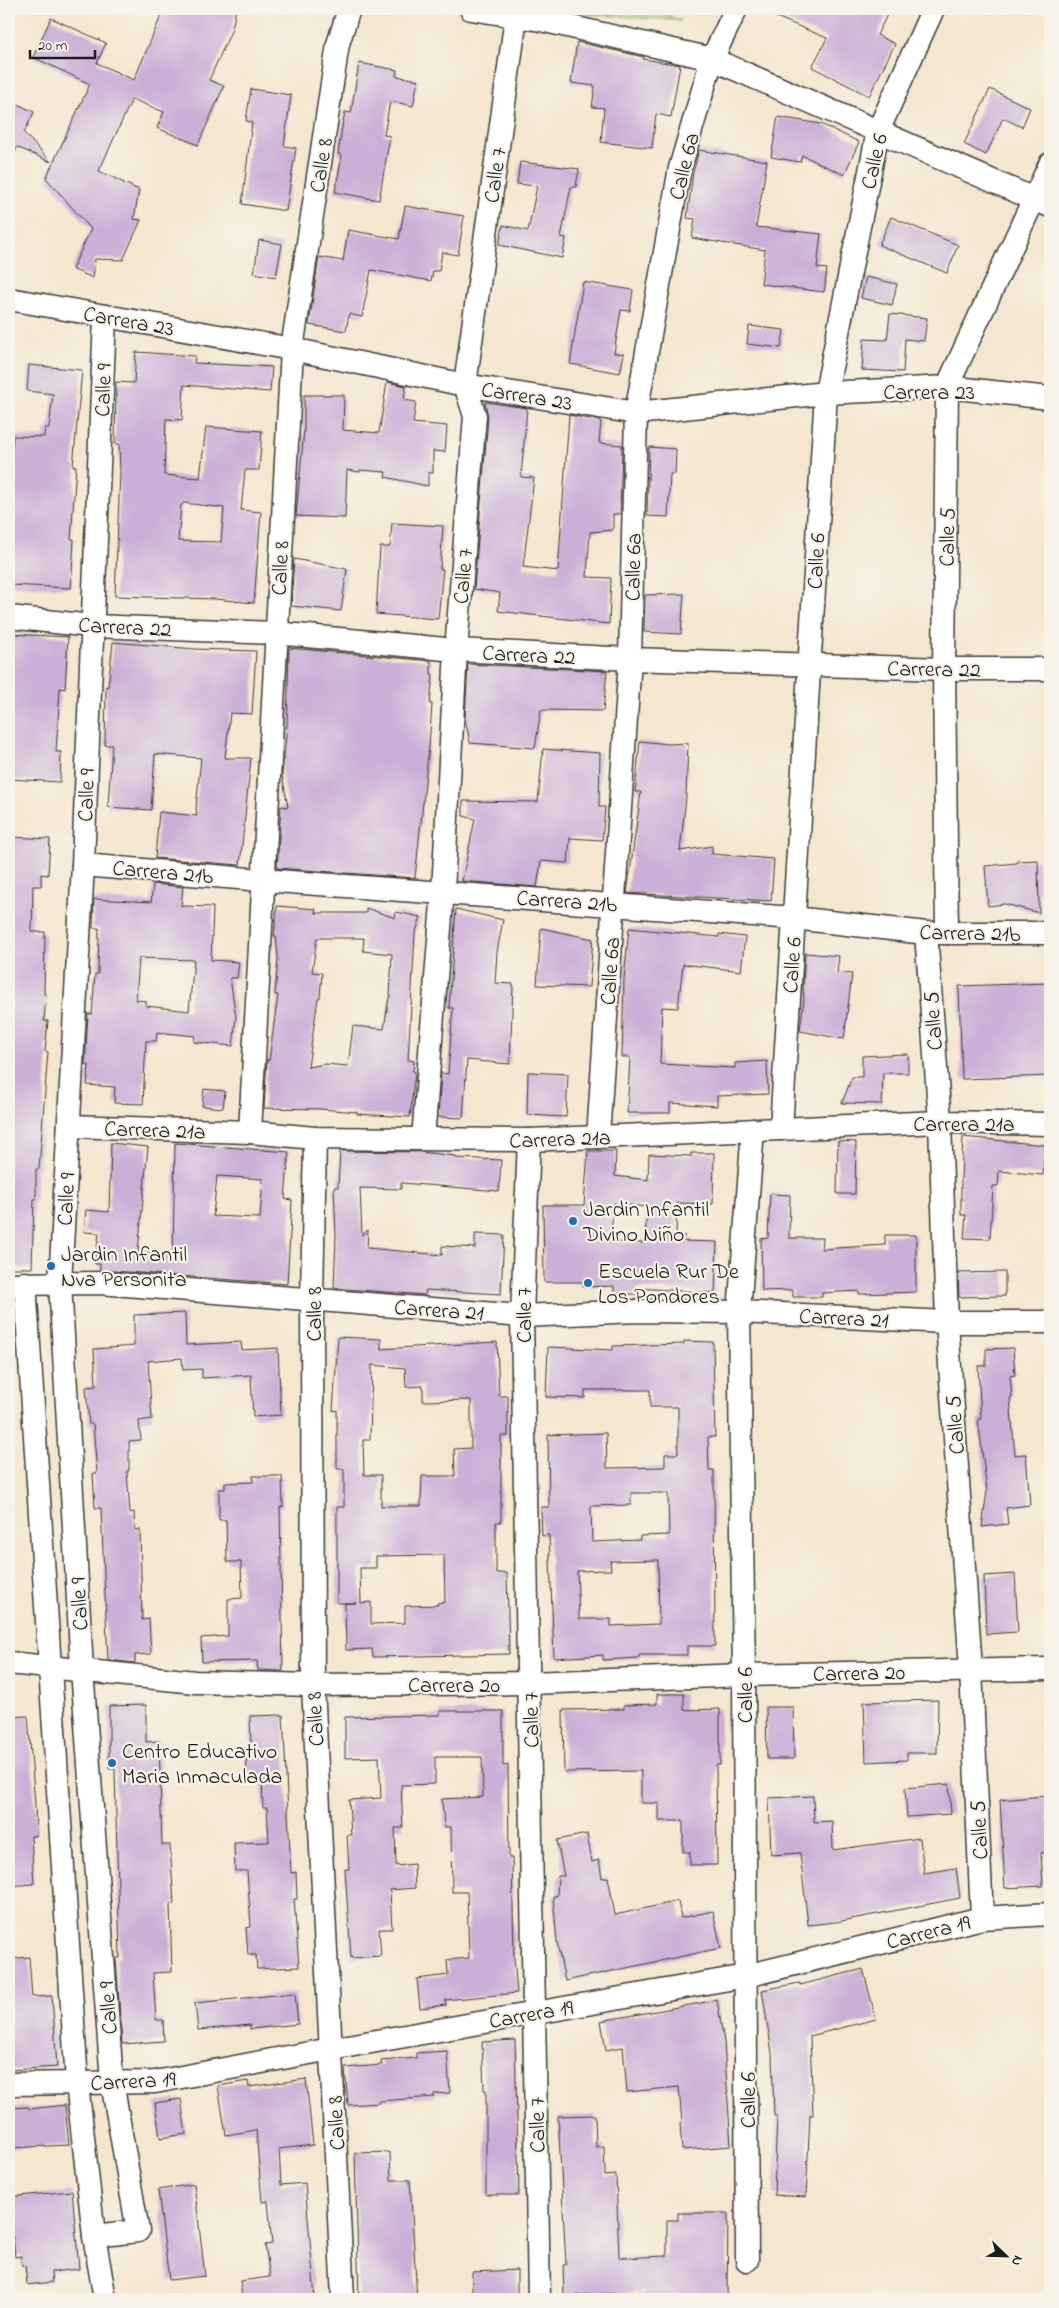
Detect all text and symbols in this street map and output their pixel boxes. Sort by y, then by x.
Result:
scale bar [30,28,95,60]
text: 20 m [38,35,68,57]
street label: Calle 6a [662,130,710,204]
street label: Calle 6 [854,130,898,193]
street label: Calle 8 [303,136,343,195]
street label: Calle 7 [477,146,517,205]
street label: Carrera 23 [81,299,176,347]
street label: Calle 9 [88,363,122,417]
street label: Carrera 23 [479,375,574,421]
street label: Carrera 23 [883,378,975,410]
street label: Calle 5 [932,507,966,567]
street label: Calle 6 [801,532,835,590]
street label: Calle 6a [618,533,652,601]
street label: Calle 8 [265,540,299,596]
street label: Calle 7 [447,547,483,605]
street label: Carrera 22 [77,611,172,647]
street label: Carrera 22 [481,639,576,675]
street label: Carrera 22 [887,654,981,688]
street label: Calle 9 [71,768,105,822]
street label: Carrera 21b [111,854,215,894]
street label: Carrera 21b [515,884,619,923]
street label: Carrera 21b [919,918,1021,952]
street label: Calle 6a [594,936,630,1006]
street label: Calle 6 [776,936,812,994]
street label: Calle 5 [917,990,953,1051]
street label: Carrera 21a [913,1110,1015,1142]
street label: Carrera 21a [104,1114,206,1150]
street label: Carrera 21a [509,1123,611,1159]
street label: Calle 9 [51,1171,85,1227]
place label: Jardin Infantil Divino Niño [582,1195,709,1252]
marker: Jardin Infantil Divino Niño [567,1215,579,1227]
place label: Jardin Infantil Nva Personita [61,1240,187,1297]
place label: Escuela Rur De Los Pondores [598,1257,739,1314]
marker: Jardin Infantil Nva Personita [45,1260,57,1272]
marker: Escuela Rur De Los Pondores [582,1277,594,1289]
street label: Calle 8 [300,1287,332,1341]
street label: Calle 7 [510,1287,542,1343]
street label: Carrera 21 [393,1293,485,1331]
street label: Carrera 21 [798,1302,889,1338]
street label: Calle 5 [939,1394,975,1455]
street label: Calle 9 [64,1576,98,1631]
street label: Carrera 20 [813,1658,905,1692]
street label: Calle 6 [731,1666,763,1723]
street label: Carrera 20 [408,1671,500,1703]
street label: Calle 8 [300,1691,334,1747]
street label: Calle 7 [517,1692,549,1748]
place label: Centro Educativo Maria Inmaculada [122,1737,282,1794]
marker: Centro Educativo Maria Inmaculada [106,1757,118,1769]
street label: Calle 5 [963,1799,999,1860]
street label: Carrera 19 [883,1908,974,1960]
street label: Calle 9 [92,1980,128,2036]
street label: Carrera 19 [487,1993,577,2039]
street label: Carrera 19 [90,2065,177,2101]
street label: Calle 6 [734,2071,766,2128]
street label: Calle 8 [321,2095,355,2151]
street label: Calle 7 [523,2097,555,2153]
north arrow [982,2230,1032,2280]
text: N [1005,2252,1028,2269]

